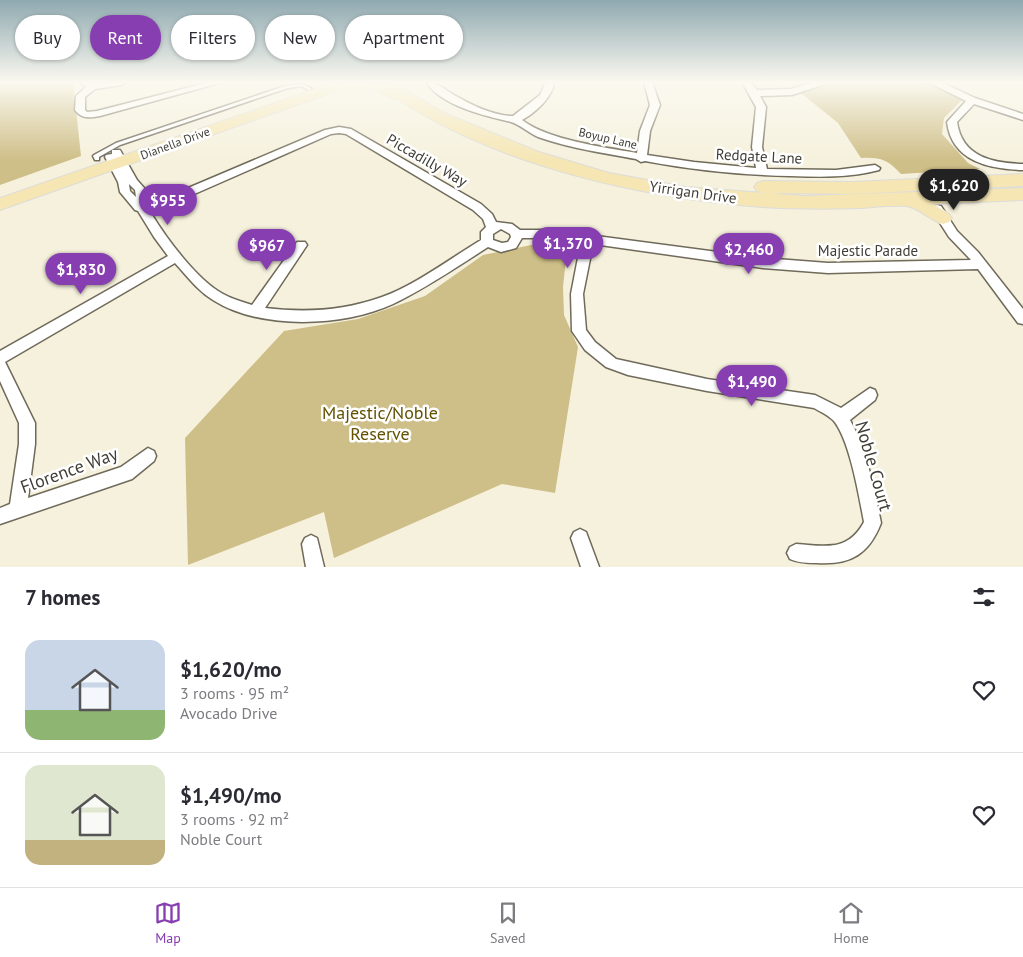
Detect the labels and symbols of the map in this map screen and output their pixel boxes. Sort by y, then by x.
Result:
street label: Dianella Drive [138,124,212,162]
street label: Boyup Lane [577,124,639,152]
street label: Piccadilly Way [383,129,471,191]
street label: Redgate Lane [715,144,803,168]
pin: $1,620 [913,168,995,211]
street label: Yirrigan Drive [648,176,738,208]
pin: $955 [138,184,198,226]
pin: $1,370 [527,226,609,269]
pin: $967 [237,228,297,271]
pin: $2,460 [708,232,790,275]
street label: Majestic Parade [818,241,918,260]
pin: $1,830 [40,252,122,295]
pin: $1,490 [711,364,793,407]
park label: Majestic/Noble Reserve [322,401,438,445]
street label: Noble Court [850,418,898,514]
street label: Florence Way [17,442,121,498]

